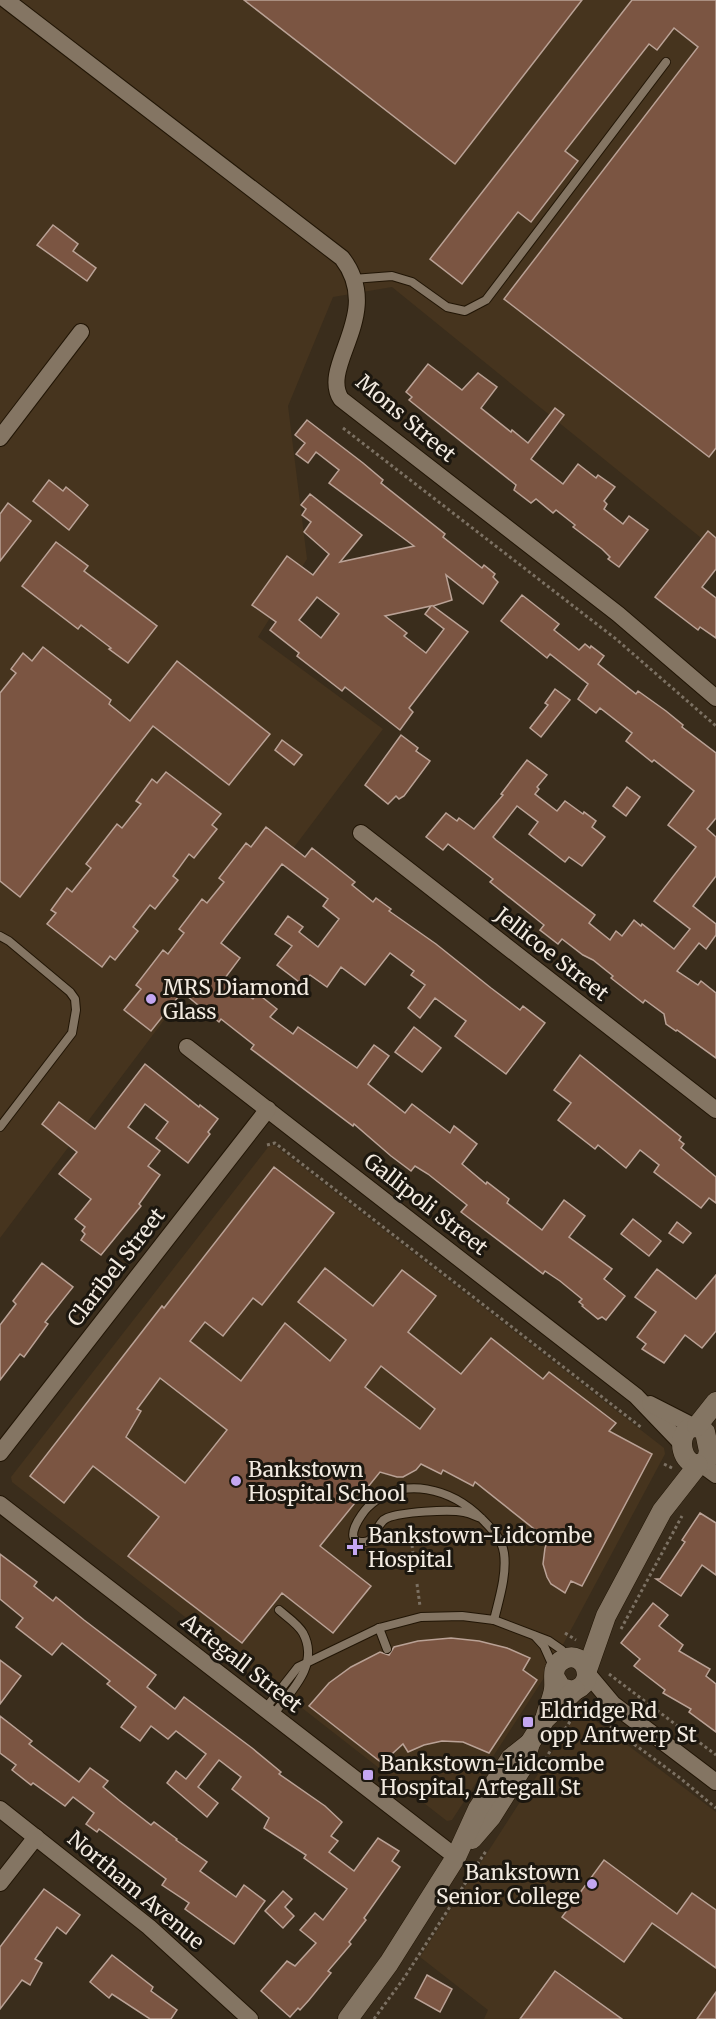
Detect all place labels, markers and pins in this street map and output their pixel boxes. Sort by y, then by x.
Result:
place label: MRS Diamond Glass [163,974,310,1025]
marker: MRS Diamond Glass [144,992,158,1006]
place label: Bankstown Hospital School [248,1456,406,1507]
marker: Bankstown Hospital School [229,1474,243,1488]
place label: Bankstown-Lidcombe Hospital [368,1522,592,1573]
marker: Bankstown-Lidcombe Hospital [346,1538,364,1556]
place label: Eldridge Rd opp Antwerp St [540,1697,697,1748]
marker: Eldridge Rd opp Antwerp St [521,1715,535,1729]
place label: Bankstown-Lidcombe Hospital, Artegall St [380,1750,604,1801]
marker: Bankstown-Lidcombe Hospital, Artegall St [361,1768,375,1782]
place label: Bankstown Senior College [436,1859,580,1910]
marker: Bankstown Senior College [585,1877,599,1891]

